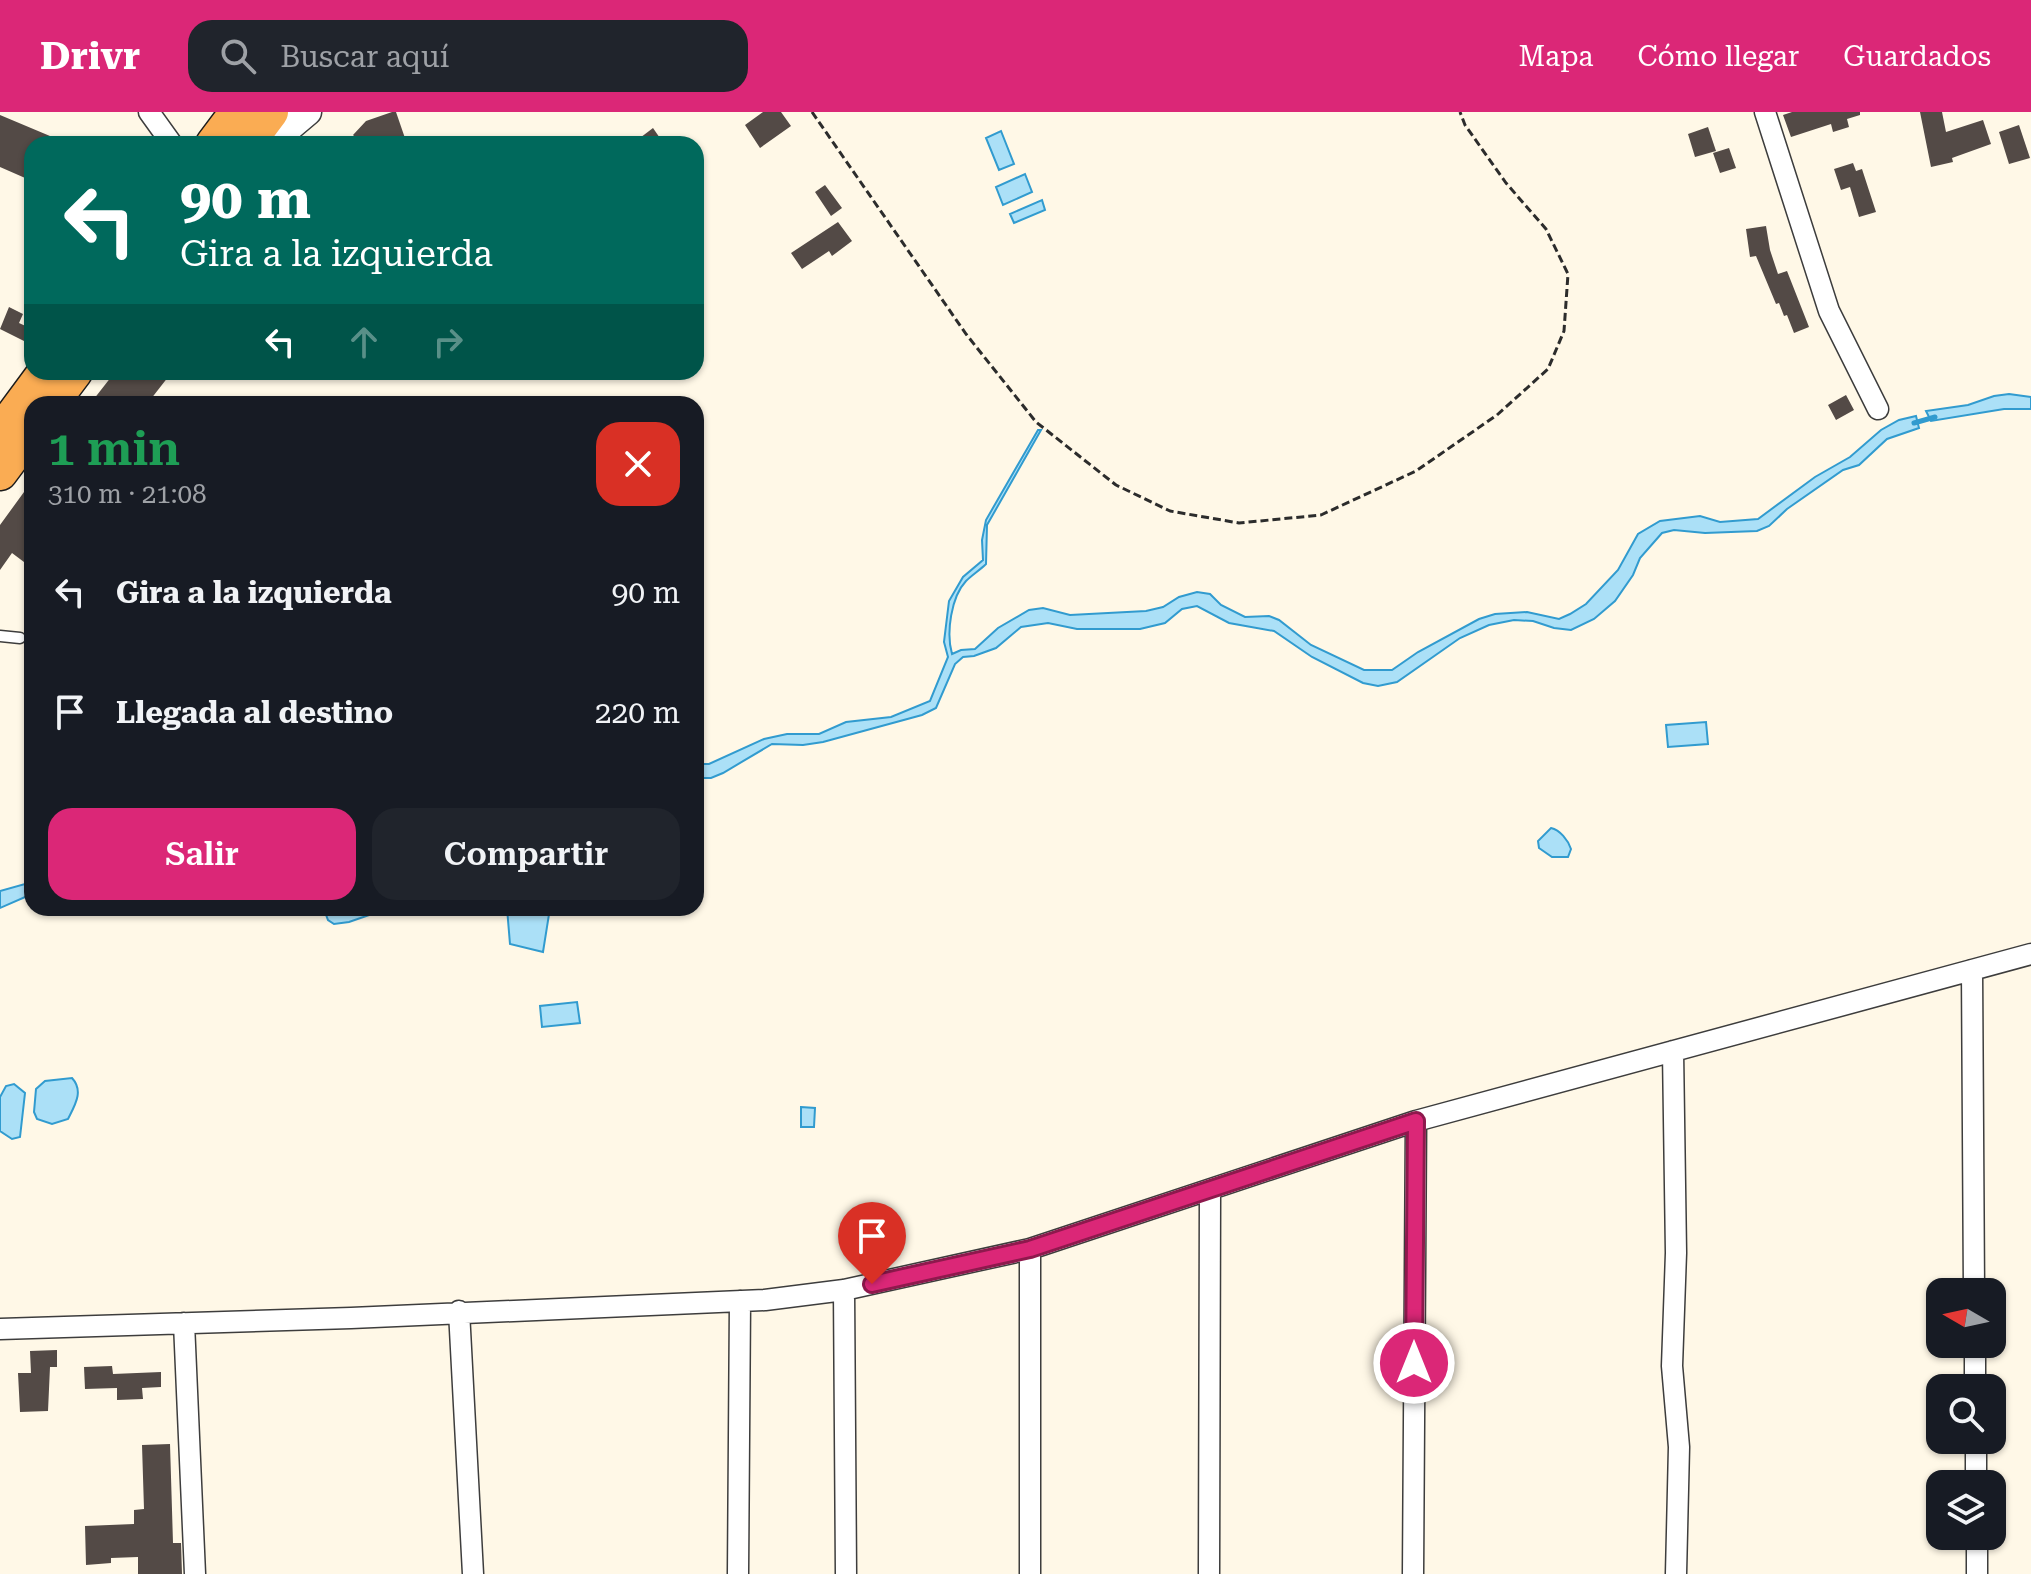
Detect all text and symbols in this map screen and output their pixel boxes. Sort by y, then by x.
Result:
search box [188,20,748,92]
text: Drivr [40,34,140,78]
icon: search [216,34,260,78]
text: Buscar aquí [280,39,449,74]
text: Mapa [1519,40,1593,73]
text: Cómo llegar [1637,40,1799,73]
text: Guardados [1843,40,1991,73]
text: 90 m [180,166,311,232]
icon: left [48,168,152,272]
text: Gira a la izquierda [180,233,493,275]
icon: left [258,320,302,364]
icon: ahead [342,320,386,364]
icon: right [426,320,470,364]
text: 1 min [48,421,180,477]
button: close [596,422,680,506]
text: 310 m · 21:08 [48,479,207,509]
icon: left [48,570,92,614]
text: Gira a la izquierda [116,575,392,610]
text: 90 m [611,575,680,610]
icon: arrive [48,690,92,734]
text: Llegada al destino [116,695,393,730]
text: 220 m [595,695,680,730]
button: Salir [48,808,356,900]
button: Compartir [372,808,680,900]
pin [838,1202,906,1284]
icon: arrive [850,1214,894,1258]
north arrow [1926,1278,2006,1358]
map controls [1926,1278,2006,1550]
position arrow [1372,1321,1456,1405]
button: search [1926,1374,2006,1454]
button: layers [1926,1470,2006,1550]

